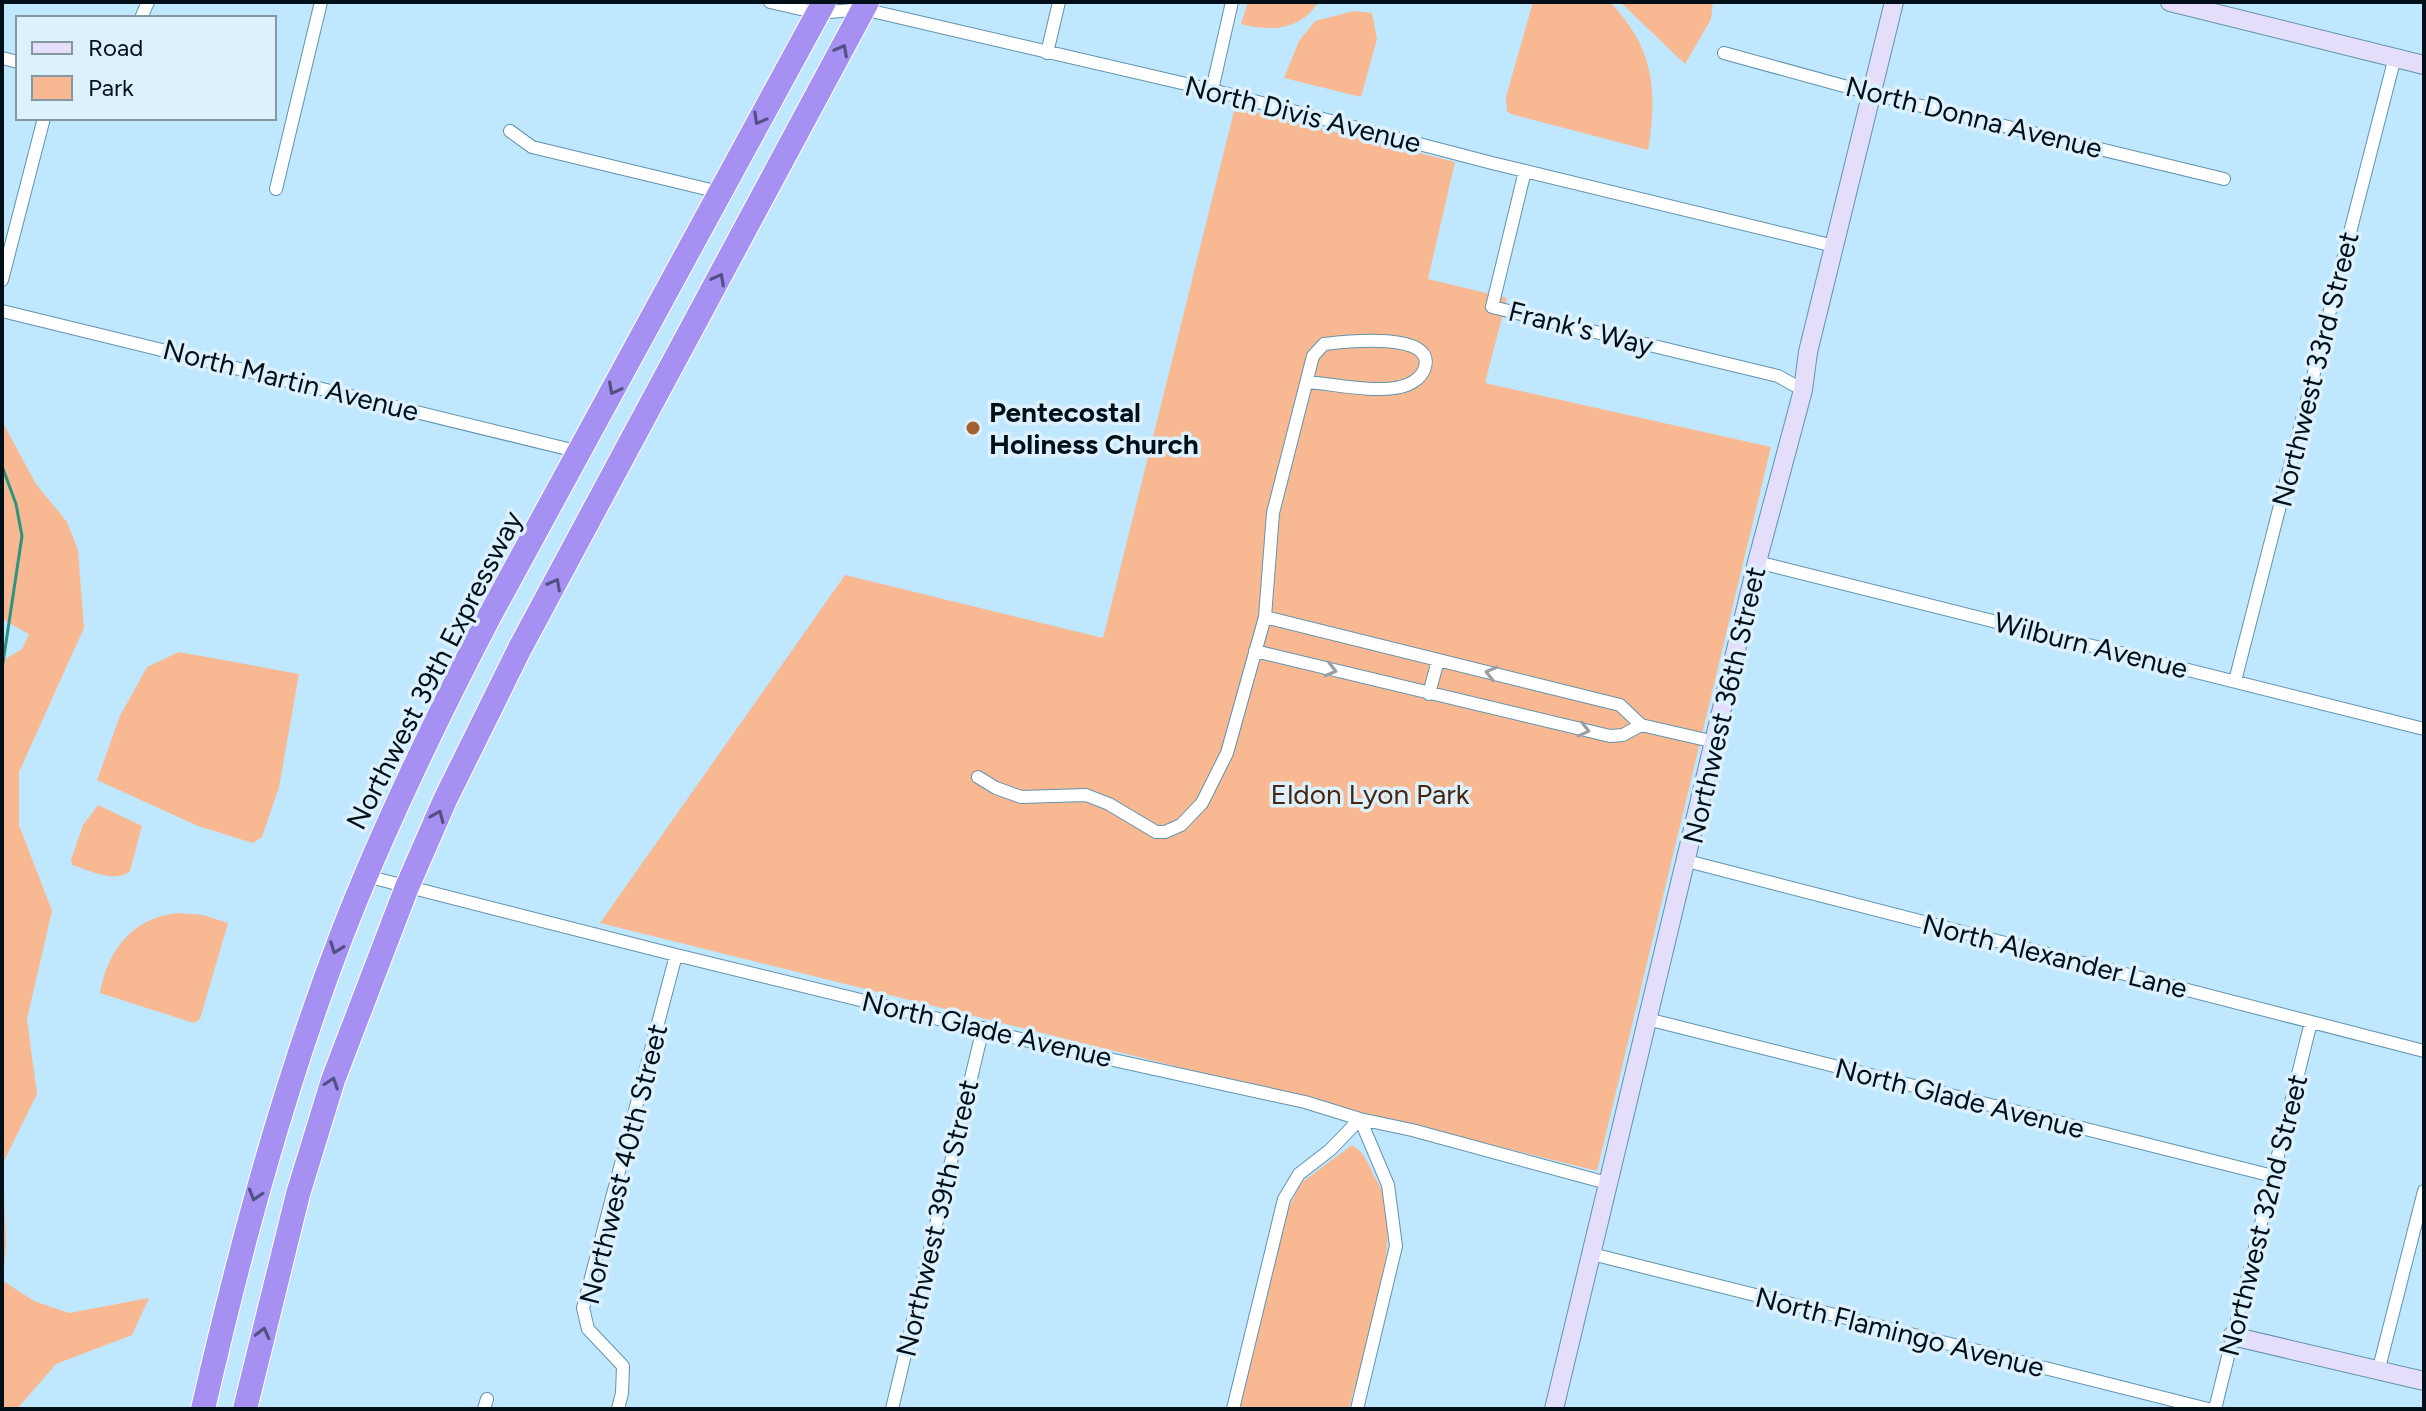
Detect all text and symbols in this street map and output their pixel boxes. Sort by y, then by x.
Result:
legend [16,16,276,120]
text: Road [88,33,143,62]
one-way arrow [832,43,847,58]
street label: North Divis Avenue [1181,68,1425,160]
street label: North Donna Avenue [1842,69,2106,165]
text: Park [88,73,134,102]
one-way arrow [753,111,769,125]
street label: Northwest 33rd Street [2264,228,2366,510]
one-way arrow [710,273,725,287]
street label: Frank's Way [1505,294,1657,362]
street label: North Martin Avenue [160,332,422,428]
one-way arrow [608,381,623,395]
place label: Pentecostal Holiness Church [989,395,1199,461]
marker: Pentecostal Holiness Church [964,419,982,437]
street label: Northwest 39th Expressway [339,505,529,835]
street label: Northwest 36th Street [1676,563,1772,847]
one-way arrow [545,577,560,592]
street label: Wilburn Avenue [1991,605,2191,685]
one-way arrow [1323,660,1337,677]
one-way arrow [1485,665,1499,682]
one-way arrow [1576,721,1590,738]
park label: Eldon Lyon Park [1271,777,1470,811]
one-way arrow [428,810,444,824]
street label: North Alexander Lane [1919,907,2191,1005]
one-way arrow [330,940,346,954]
street label: North Glade Avenue [859,984,1115,1074]
street label: Northwest 40th Street [572,1020,674,1308]
street label: North Glade Avenue [1832,1051,2088,1145]
street label: Northwest 32nd Street [2212,1071,2314,1359]
one-way arrow [323,1076,339,1090]
street label: Northwest 39th Street [889,1076,985,1360]
one-way arrow [248,1188,264,1202]
street label: North Flamingo Avenue [1752,1280,2048,1384]
one-way arrow [254,1327,271,1341]

